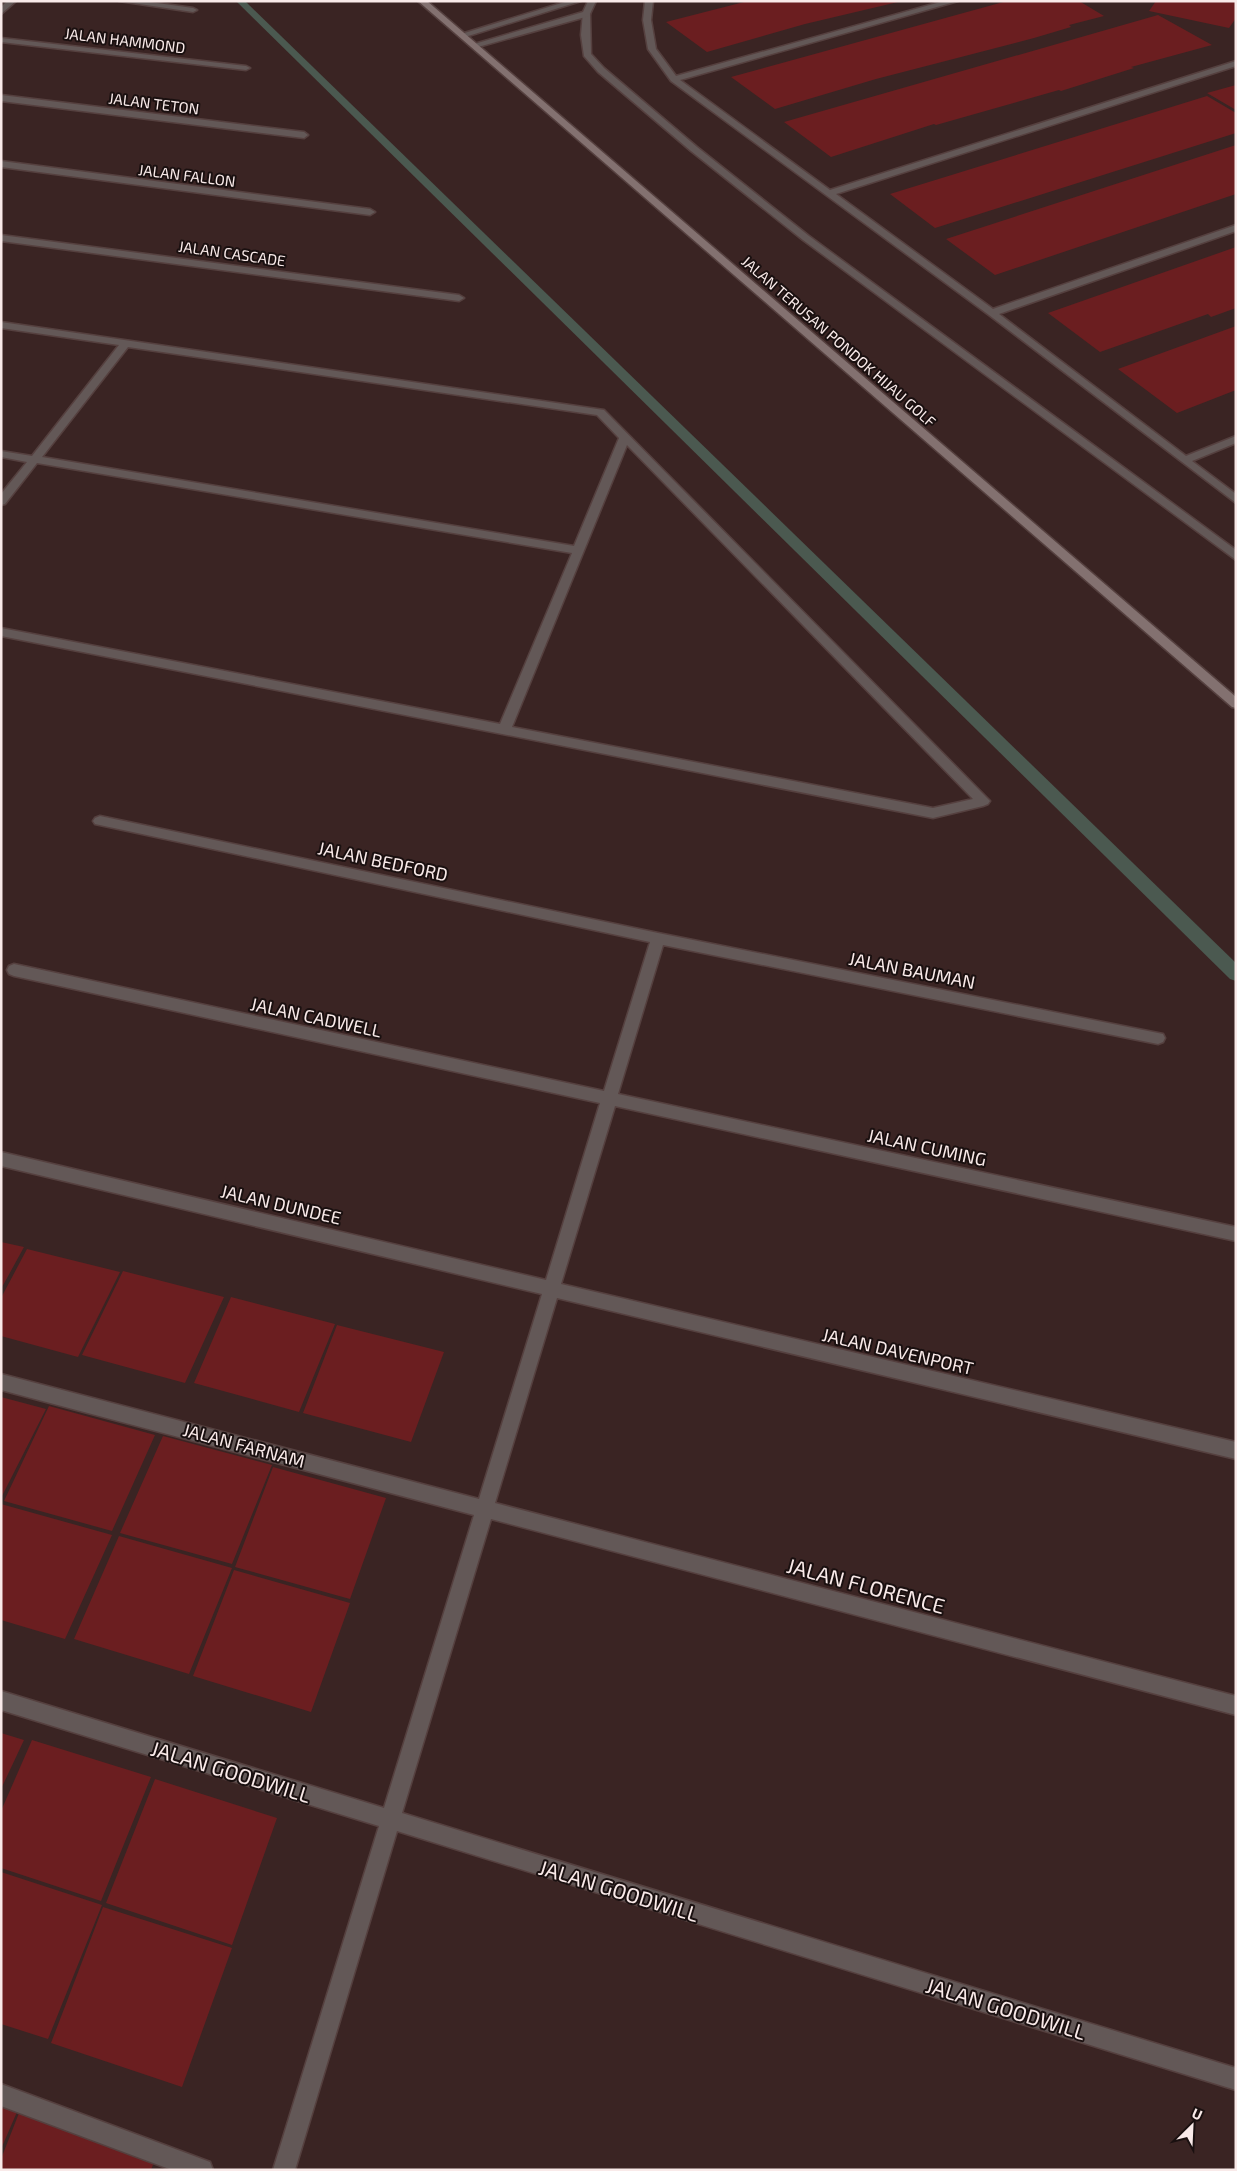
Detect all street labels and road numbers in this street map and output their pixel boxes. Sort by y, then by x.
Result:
street label: JALAN HAMMOND [64,24,186,56]
street label: JALAN TETON [108,89,200,117]
street label: JALAN FALLON [137,160,237,190]
street label: JALAN CASCADE [177,237,287,269]
street label: JALAN TERUSAN PONDOK HIJAU GOLF [738,252,940,430]
street label: JALAN BEDFORD [316,836,450,886]
street label: JALAN BAUMAN [847,947,977,993]
street label: JALAN CADWELL [248,992,384,1042]
street label: JALAN CUMING [865,1124,989,1170]
street label: JALAN DUNDEE [218,1179,344,1229]
street label: JALAN DAVENPORT [820,1323,976,1379]
street label: JALAN FARNAM [181,1418,307,1472]
street label: JALAN FLORENCE [784,1552,948,1618]
street label: JALAN GOODWILL [148,1735,314,1807]
street label: JALAN GOODWILL [536,1854,702,1926]
street label: JALAN GOODWILL [923,1972,1089,2044]

